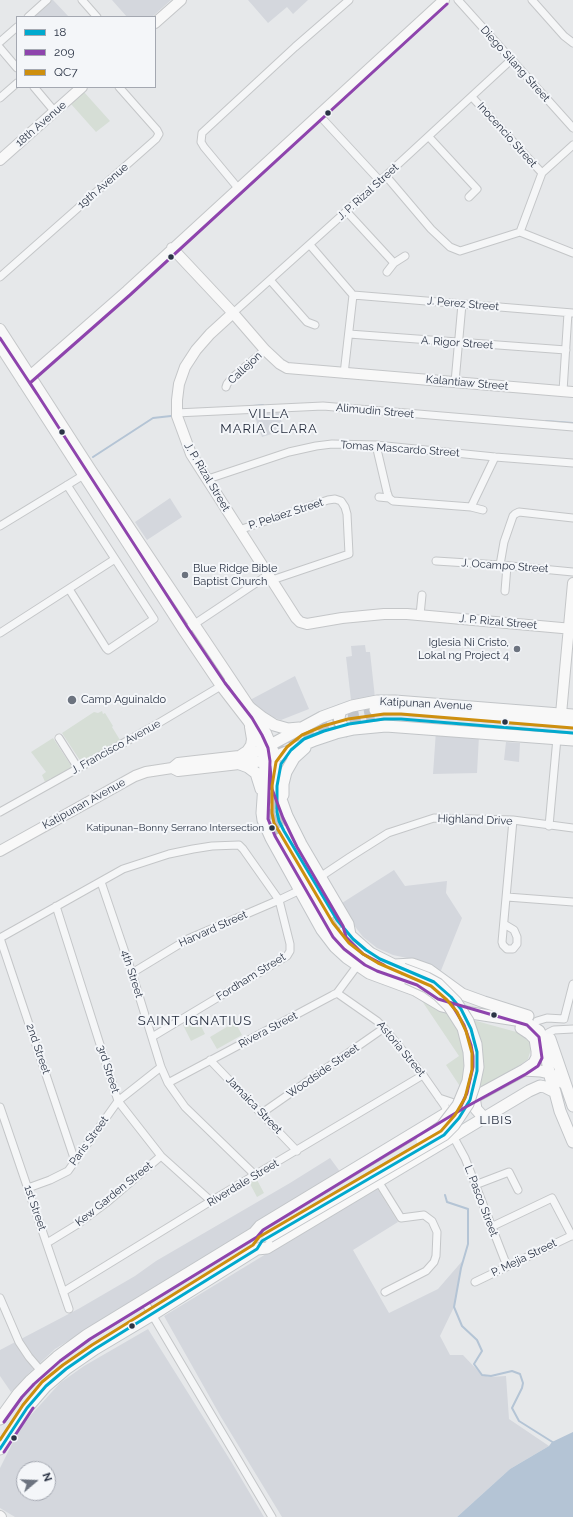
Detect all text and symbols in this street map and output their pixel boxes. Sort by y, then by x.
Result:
legend [16,16,156,88]
street label: Diego Silang Street [477,23,553,105]
text: 18 [54,25,66,39]
text: 209 [54,45,75,59]
text: QC7 [54,65,78,79]
street label: 18th Avenue [13,98,69,150]
street label: Inocencio Street [474,100,540,170]
unlabelled marker [323,108,333,118]
street label: 19th Avenue [75,160,131,212]
street label: J. P. Rizal Street [335,161,401,223]
unlabelled marker [166,252,176,262]
street label: J. Perez Street [427,294,499,314]
street label: A. Rigor Street [420,334,494,352]
street label: Callejon [225,349,265,387]
street label: Kalantiaw Street [425,373,509,393]
street label: Alimudin Street [335,401,415,421]
district label: VILLA MARIA CLARA [220,406,318,437]
unlabelled marker [57,427,67,437]
street label: Tomas Mascardo Street [340,438,460,460]
street label: J. P. Rizal Street [181,440,233,514]
street label: P. Pelaez Street [247,496,325,532]
street label: J. Ocampo Street [461,556,549,576]
place label: Blue Ridge Bible Baptist Church [193,562,278,588]
marker: Blue Ridge Bible Baptist Church [180,570,190,580]
street label: J. P. Rizal Street [459,612,537,632]
place label: Iglesia Ni Cristo, Lokal ng Project 4 [418,636,509,662]
marker: Iglesia Ni Cristo, Lokal ng Project 4 [512,644,522,654]
place label: Camp Aguinaldo [81,693,166,707]
marker: Camp Aguinaldo [66,694,78,706]
street label: Katipunan Avenue [379,695,473,713]
street label: J. Francisco Avenue [69,717,163,777]
unlabelled marker [500,717,510,727]
street label: Katipunan Avenue [40,776,128,832]
street label: Highland Drive [437,812,513,828]
place label: Katipunan–Bonny Serrano Intersection [86,822,264,834]
marker: Katipunan–Bonny Serrano Intersection [267,823,277,833]
street label: Harvard Street [177,908,249,950]
street label: 4th Street [118,948,146,1000]
street label: Fordham Street [214,950,288,1004]
street label: Rivera Street [236,1009,300,1051]
unlabelled marker [489,1010,499,1020]
district label: SAINT IGNATIUS [138,1013,252,1029]
street label: Astoria Street [374,1019,428,1079]
street label: 2nd Street [23,1022,53,1076]
street label: Woodside Street [284,1041,362,1101]
street label: 3rd Street [94,1043,122,1095]
street label: Jamaica Street [223,1073,285,1137]
district label: LIBIS [479,1113,513,1127]
street label: Paris Street [67,1114,111,1168]
street label: Riverdale Street [205,1156,281,1210]
street label: Kew Garden Street [73,1159,155,1229]
street label: L. Pasco Street [461,1164,501,1238]
street label: 1st Street [21,1184,49,1232]
street label: P. Mejia Street [489,1237,559,1279]
unlabelled marker [127,1321,137,1331]
unlabelled marker [9,1433,19,1443]
north arrow [16,1461,56,1501]
text: N [39,1471,54,1483]

